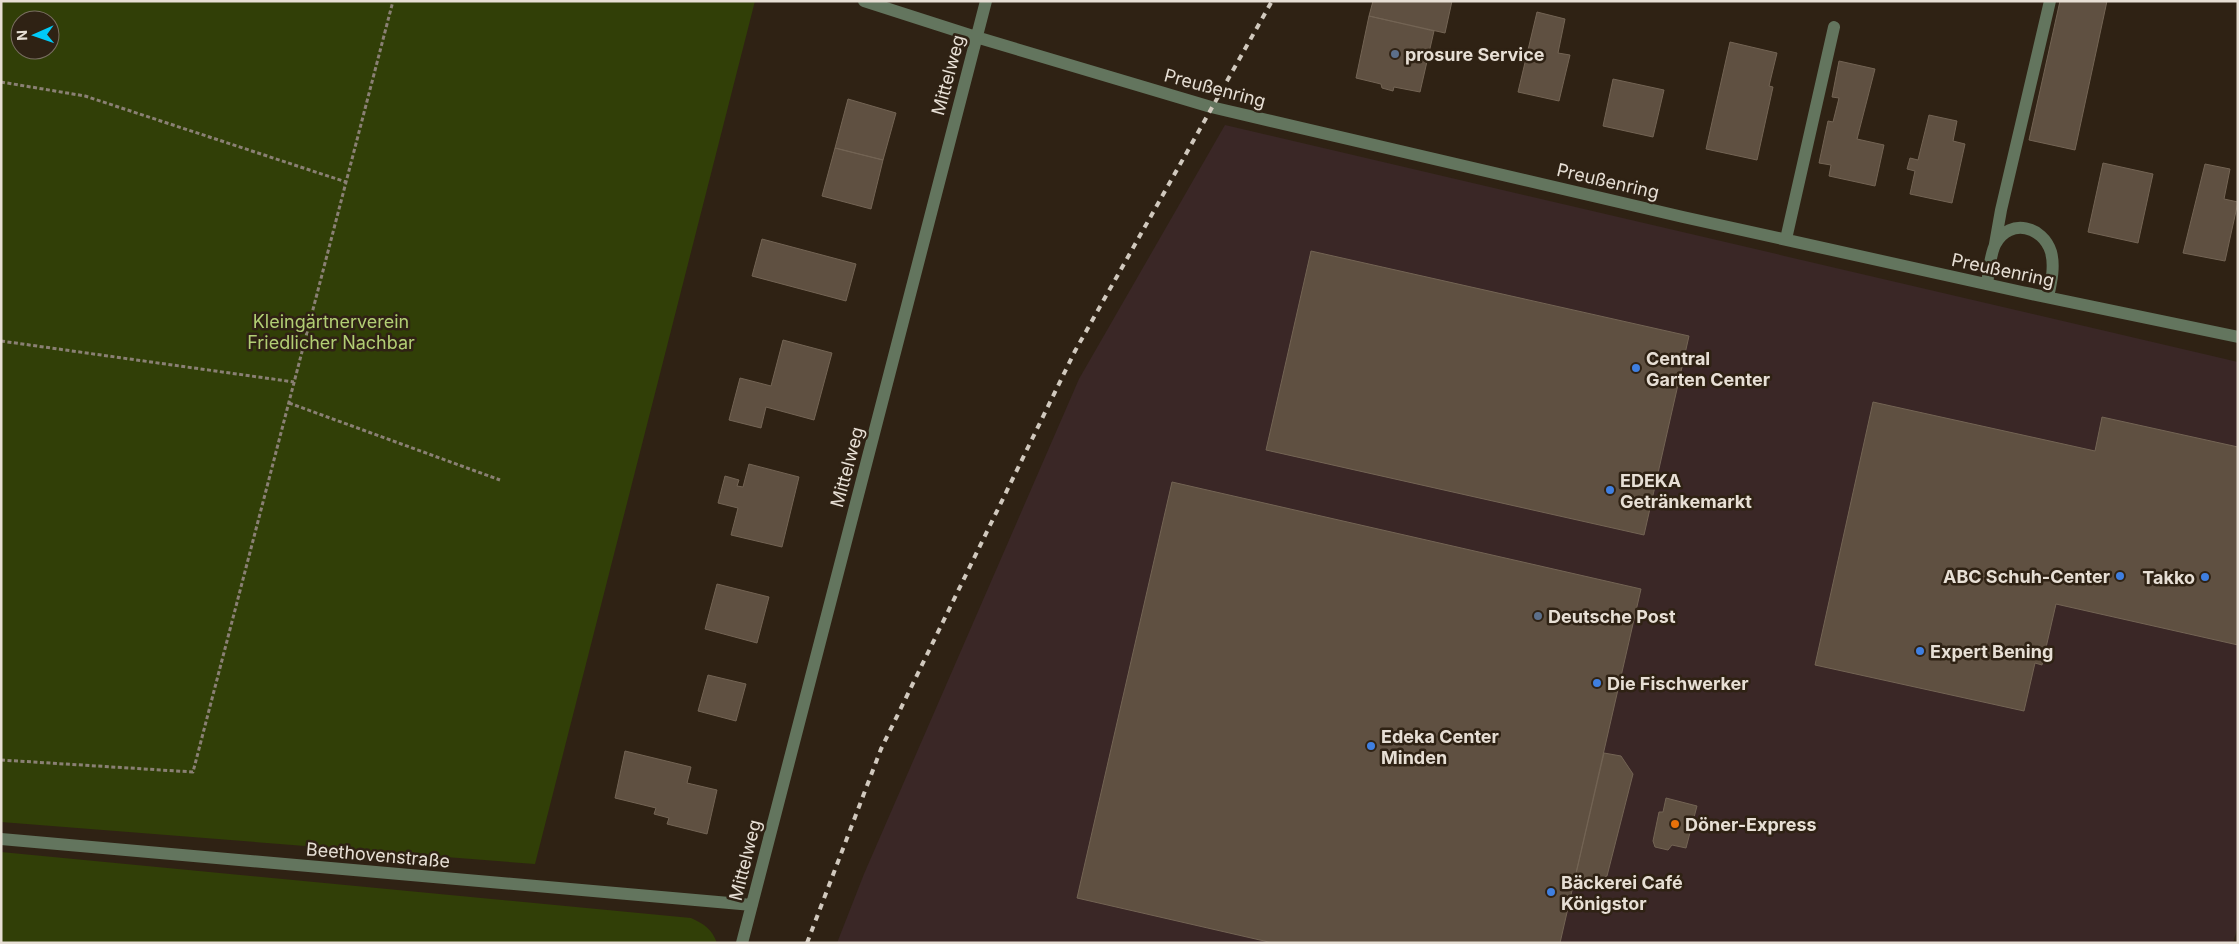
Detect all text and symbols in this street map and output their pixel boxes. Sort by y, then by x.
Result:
north arrow [10,10,60,60]
text: N [13,30,30,41]
street label: Mittelweg [927,32,969,118]
place label: prosure Service [1405,44,1545,65]
marker: prosure Service [1389,48,1401,60]
street label: Preußenring [1162,64,1268,112]
street label: Preußenring [1555,159,1661,203]
street label: Preußenring [1950,249,2056,291]
park label: Kleingärtnerverein Friedlicher Nachbar [247,311,415,353]
place label: Central Garten Center [1646,348,1770,390]
marker: Central Garten Center [1630,362,1642,374]
street label: Mittelweg [826,424,868,510]
place label: EDEKA Getränkemarkt [1620,470,1752,512]
marker: EDEKA Getränkemarkt [1604,484,1616,496]
place label: ABC Schuh-Center [1943,566,2110,587]
place label: Takko [2142,567,2195,588]
marker: ABC Schuh-Center [2114,570,2126,582]
marker: Takko [2199,571,2211,583]
place label: Deutsche Post [1548,606,1676,627]
marker: Deutsche Post [1532,610,1544,622]
place label: Expert Bening [1930,641,2053,662]
marker: Expert Bening [1914,645,1926,657]
place label: Die Fischwerker [1607,673,1749,694]
marker: Die Fischwerker [1591,677,1603,689]
place label: Edeka Center Minden [1381,726,1499,768]
marker: Edeka Center Minden [1365,740,1377,752]
place label: Döner-Express [1685,814,1817,835]
street label: Mittelweg [725,817,765,903]
marker: Döner-Express [1669,818,1681,830]
street label: Beethovenstraße [305,838,451,872]
place label: Bäckerei Café Königstor [1561,872,1683,914]
marker: Bäckerei Café Königstor [1545,886,1557,898]

